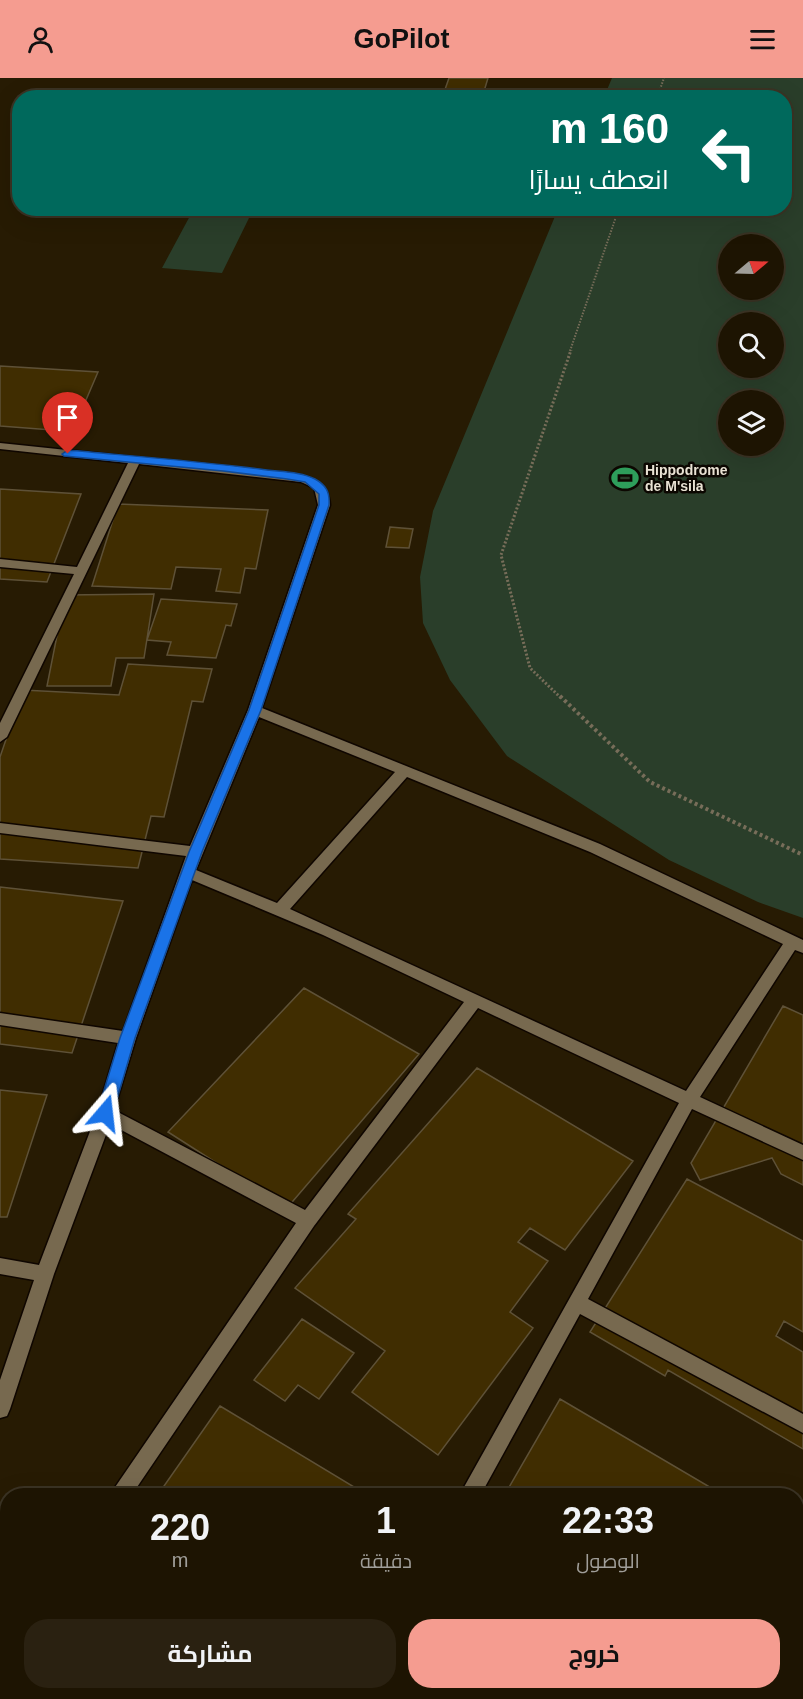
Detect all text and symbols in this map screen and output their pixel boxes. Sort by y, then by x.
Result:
icon: person [24,23,57,56]
icon: menu [746,23,779,56]
text: GoPilot [354,24,450,54]
text: 160 m [550,105,669,152]
icon: left [690,114,768,192]
text: انعطف يسارًا [528,165,669,195]
north arrow [718,234,784,300]
map controls [718,234,784,456]
button: search [718,312,784,378]
button: layers [718,390,784,456]
pin [42,392,93,454]
icon: arrive [51,401,84,434]
place label: Hippodrome de M'sila [645,462,728,494]
sports icon: Hippodrome de M'sila [610,463,640,493]
position arrow [73,1081,137,1145]
text: 1 [376,1500,396,1541]
text: 22:33 [562,1500,654,1541]
text: 220 [150,1507,210,1548]
text: m [172,1549,188,1571]
text: دقيقة [360,1550,412,1572]
text: الوصول [576,1550,640,1572]
button: مشاركة [24,1619,396,1688]
button: خروج [408,1619,780,1688]

